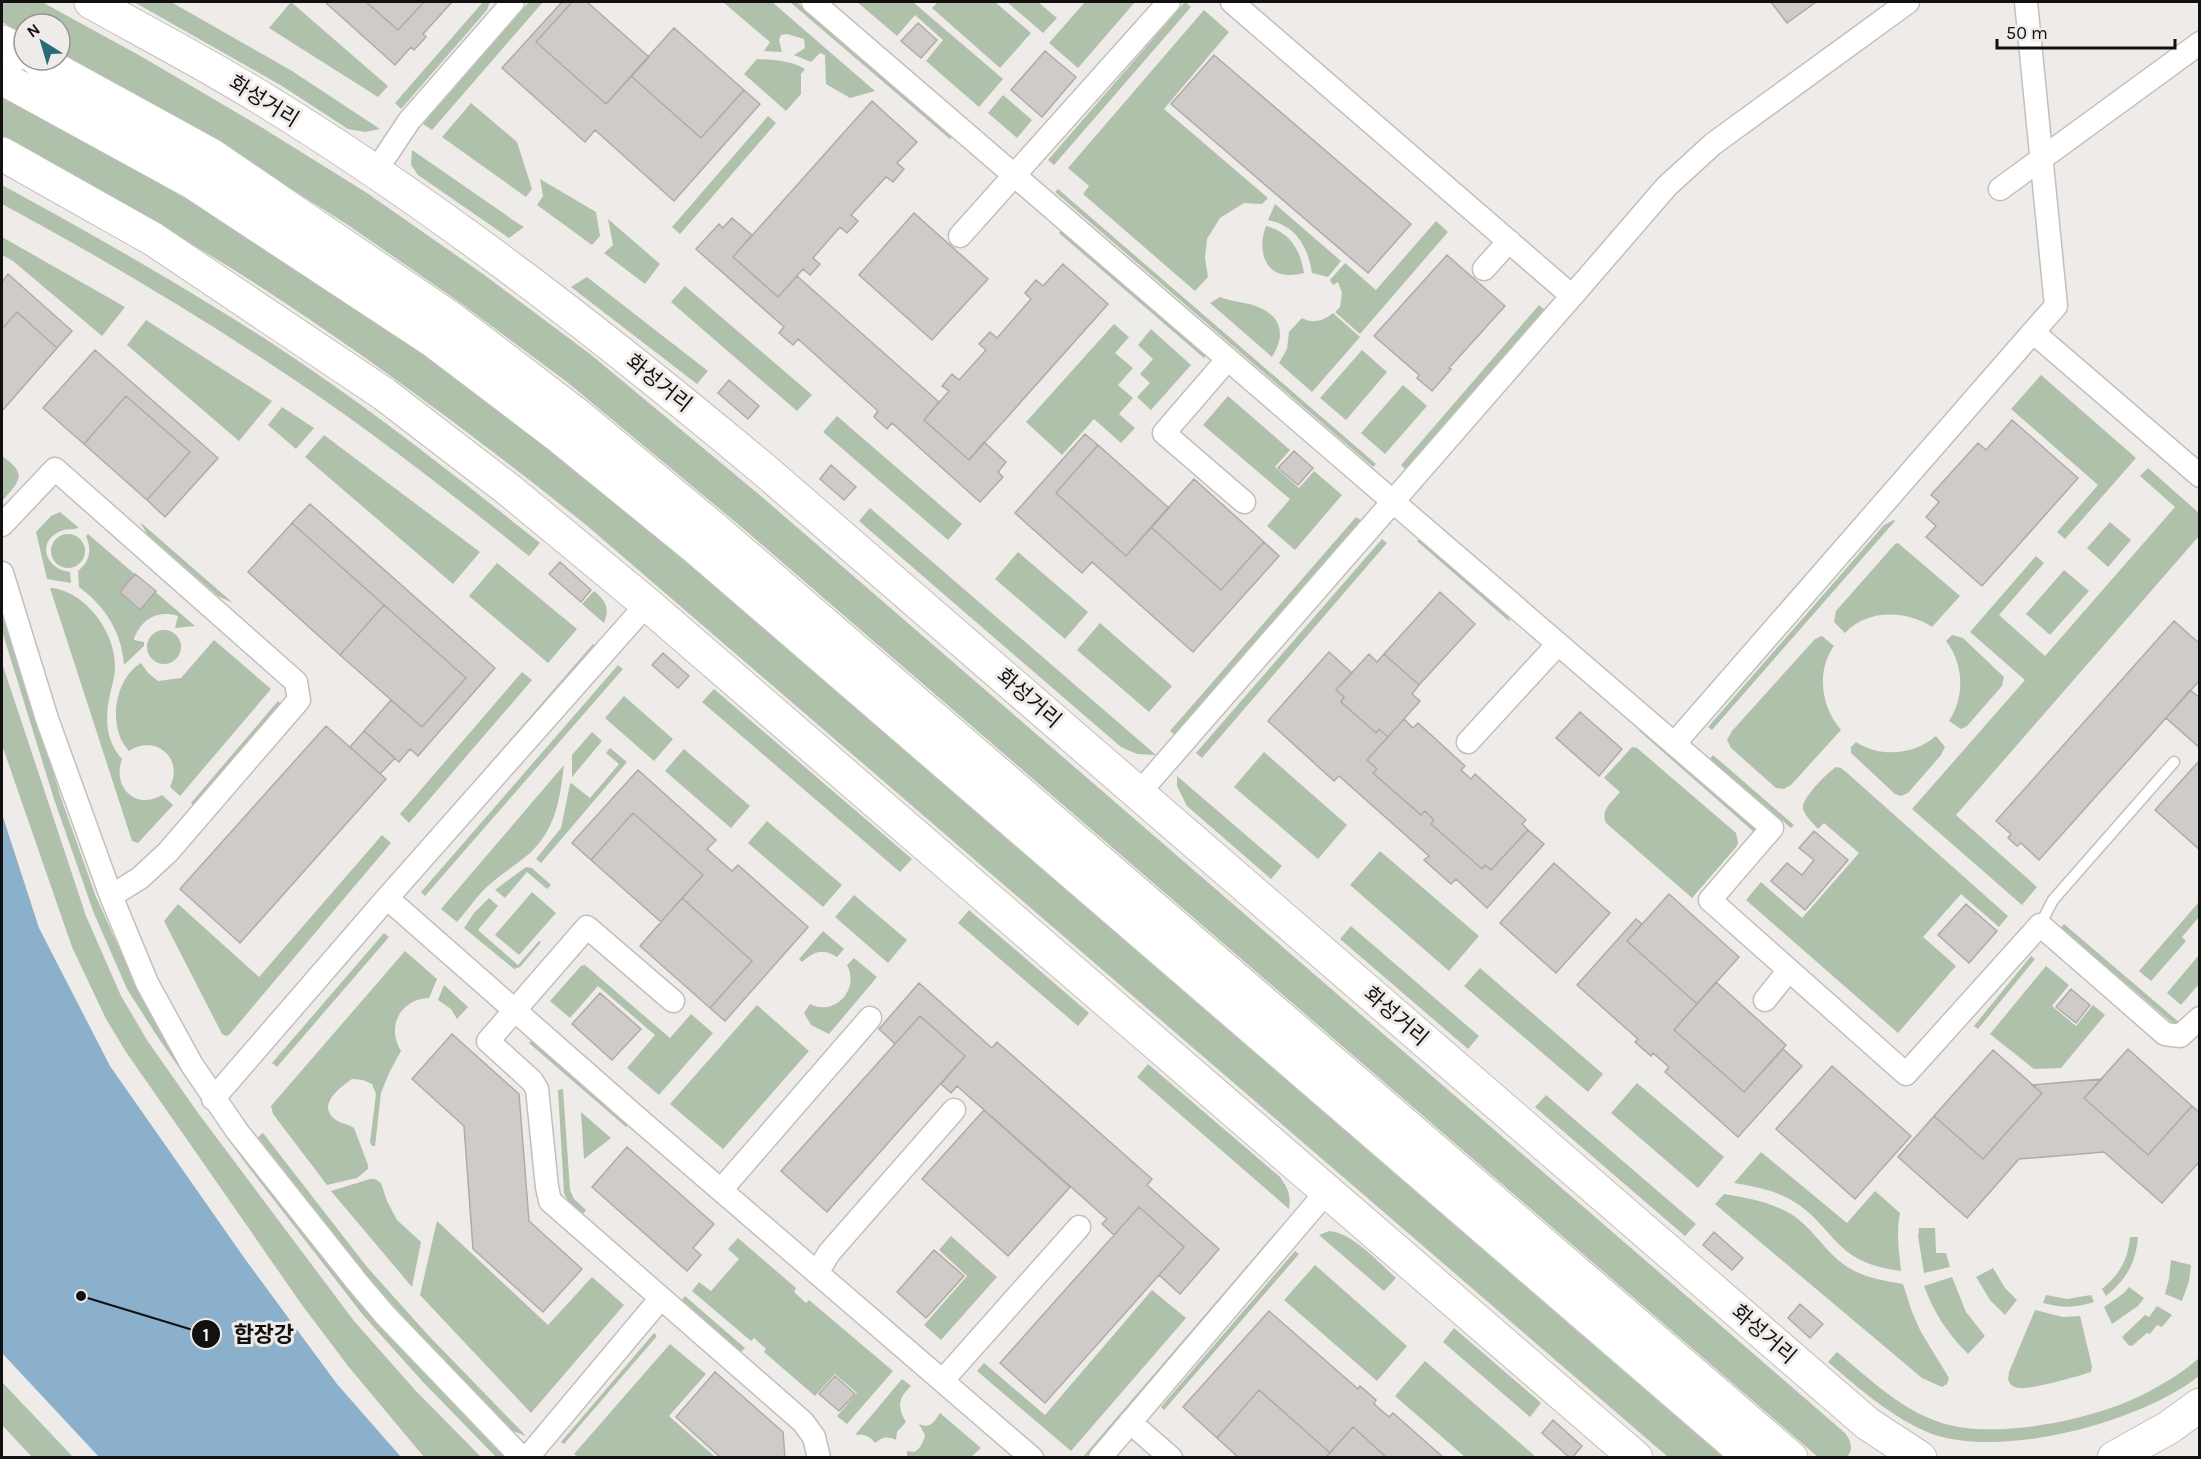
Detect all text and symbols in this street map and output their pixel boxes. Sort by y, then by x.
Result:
north arrow [12,12,72,72]
scale bar [1997,12,2176,50]
text: N [23,19,44,41]
text: 50 m [2006,22,2048,44]
street label: 화성거리 [225,70,303,132]
street label: 화성거리 [621,349,697,417]
street label: 화성거리 [992,664,1066,732]
street label: 화성거리 [1359,982,1433,1050]
street label: 화성거리 [1727,1300,1801,1368]
callout: 합장강 [191,1314,306,1354]
text: 합장강 [234,1322,294,1348]
text: 1 [203,1324,209,1346]

